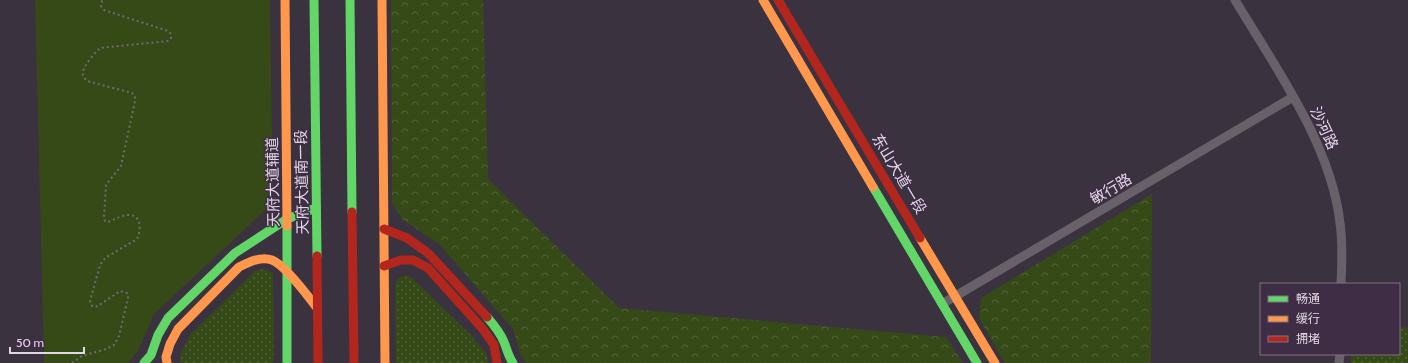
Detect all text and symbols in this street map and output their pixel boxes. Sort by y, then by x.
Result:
street label: 沙河路 [1306,104,1342,152]
street label: 天府大道南一段 [292,129,312,235]
street label: 东山大道一段 [868,131,930,217]
street label: 天府大道辅道 [263,137,283,227]
street label: 敏行路 [1087,170,1135,208]
legend [1260,283,1400,355]
text: 畅通 [1296,291,1320,306]
text: 缓行 [1296,311,1320,326]
scale bar [10,329,84,355]
text: 拥堵 [1296,331,1320,346]
text: 50 m [16,335,44,350]

